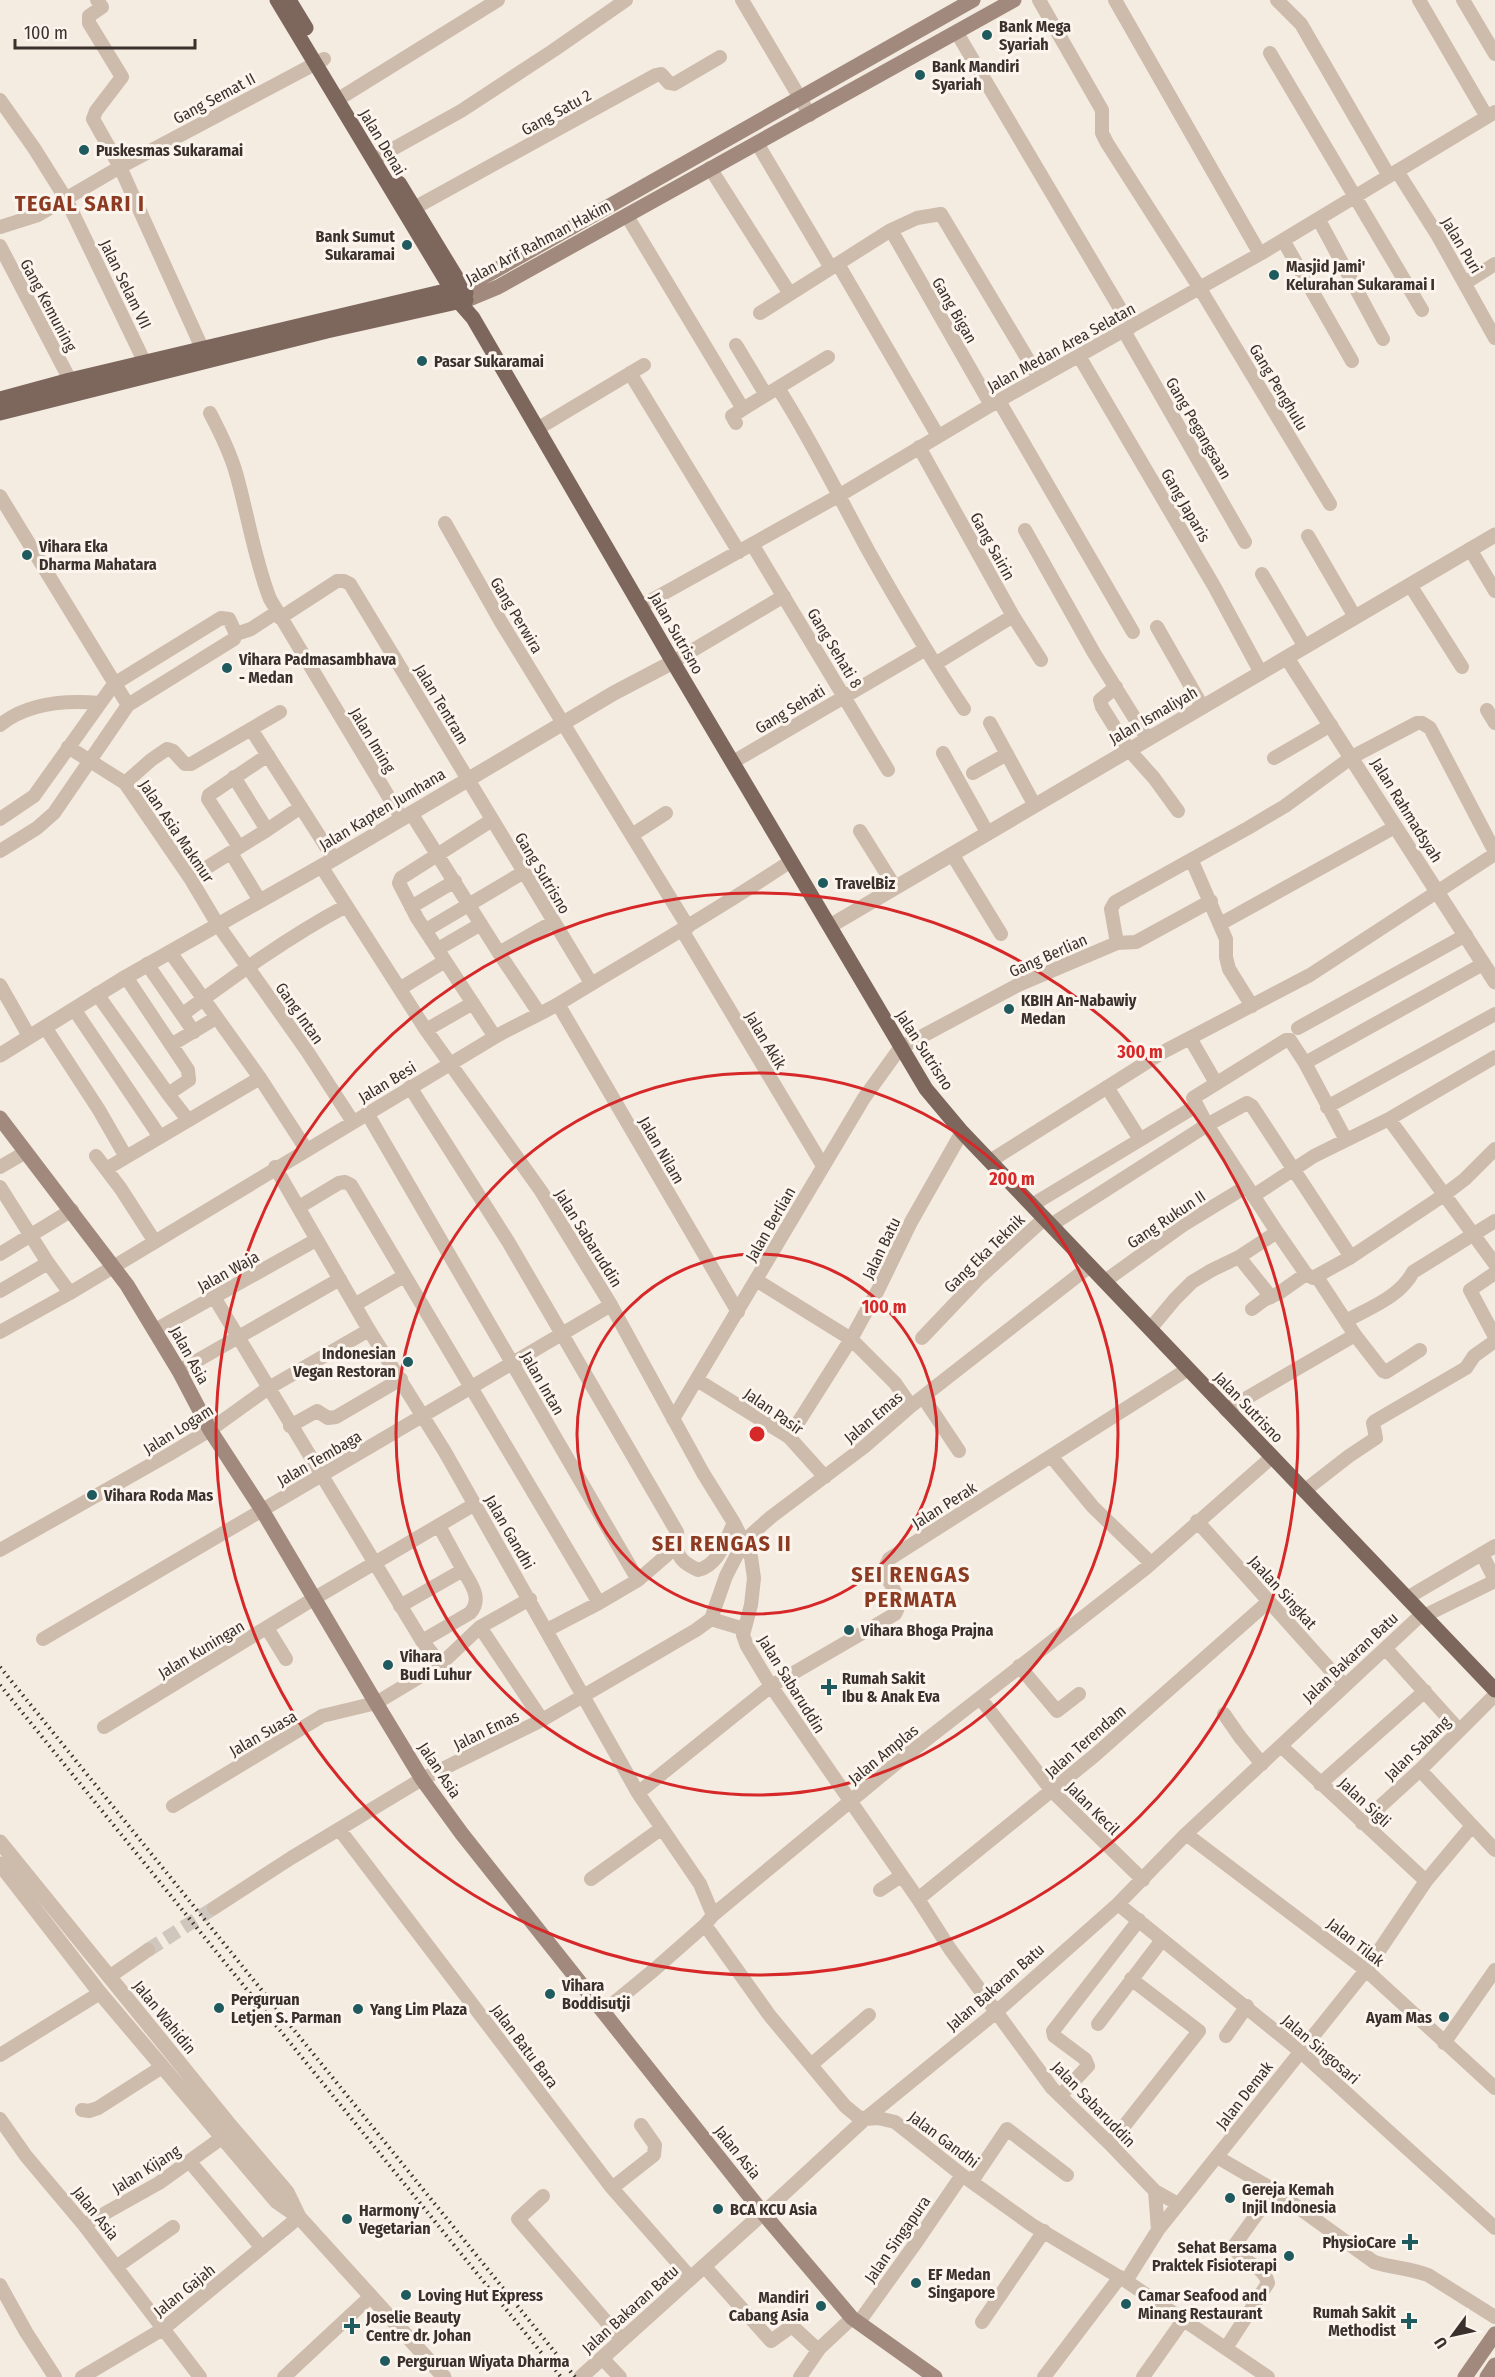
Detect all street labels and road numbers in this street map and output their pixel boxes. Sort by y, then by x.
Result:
street label: Gang Semat II [170,69,258,128]
street label: Gang Satu 2 [518,85,594,139]
street label: Jalan Denai [355,106,410,179]
street label: Jalan Arif Rahman Hakim [463,196,614,289]
street label: Jalan Puri [1437,214,1486,277]
street label: Jalan Selam VII [96,237,155,332]
street label: Gang Kemuning [16,256,81,355]
street label: Gang Bigan [928,274,981,347]
street label: Jalan Medan Area Selatan [984,299,1139,396]
street label: Gang Penghulu [1245,340,1312,434]
street label: Gang Pegangsaan [1162,374,1235,482]
street label: Gang Japaris [1157,465,1214,545]
street label: Gang Sairin [966,509,1019,583]
street label: Gang Perwira [486,574,547,657]
street label: Jalan Sutrisno [646,589,708,677]
street label: Gang Sehati 8 [803,605,866,692]
street label: Jalan Tentram [410,661,473,748]
street label: Gang Sehati [752,681,829,738]
street label: Jalan Ismaliyah [1106,683,1201,748]
street label: Jalan Iming [346,704,400,777]
street label: Jalan Rahmadsyah [1367,755,1446,866]
street label: Jalan Kapten Jumhana [316,764,449,855]
street label: Jalan Asia Makmur [135,776,218,887]
street label: Gang Sutrisno [511,829,574,917]
street label: Gang Berlian [1006,930,1090,981]
street label: Gang Intan [272,979,328,1048]
street label: Jalan Sutrisno [892,1007,957,1094]
street label: Jalan Akik [741,1008,790,1073]
street label: Jalan Besi [355,1058,419,1107]
street label: Jalan Nilam [635,1113,688,1187]
street label: Jalan Berlian [741,1184,799,1265]
street label: Jalan Sabaruddin [551,1186,626,1291]
street label: Gang Rukun II [1124,1186,1209,1252]
street label: Gang Eka Teknik [940,1210,1029,1297]
street label: Jalan Batu [858,1214,905,1282]
street label: Jalan Waja [194,1247,262,1296]
street label: Jalan Asia [166,1323,213,1388]
street label: Jalan Intan [517,1348,568,1418]
street label: Jalan Sutrisno [1210,1368,1287,1447]
street label: Jalan Pasir [740,1384,807,1439]
street label: Jalan Emas [840,1387,907,1447]
street label: Jalan Logam [140,1401,217,1458]
street label: Jalan Tembaga [274,1427,365,1490]
street label: Jalan Perak [909,1478,980,1533]
street label: Jalan Gandhi [481,1492,538,1573]
street label: Jaalan Singkat [1245,1552,1321,1634]
street label: Jalan Bakaran Batu [1299,1608,1402,1706]
street label: Jalan Kuningan [155,1616,248,1683]
street label: Jalan Sabaruddin [754,1632,829,1737]
street label: Jalan Terendam [1041,1701,1130,1782]
street label: Jalan Suasa [226,1706,301,1760]
street label: Jalan Emas [450,1706,522,1754]
street label: Jalan Sabang [1380,1712,1455,1784]
street label: Jalan Amplas [845,1720,922,1788]
street label: Jalan Asia [414,1739,465,1802]
street label: Jalan Sigli [1335,1774,1395,1831]
street label: Jalan Kecil [1062,1778,1123,1839]
street label: Jalan Tilak [1323,1914,1388,1971]
street label: Jalan Bakaran Batu [943,1940,1048,2035]
street label: Jalan Wahidin [129,1977,200,2058]
street label: Jalan Batu Bara [487,2001,562,2092]
street label: Jalan Singosari [1278,2011,1363,2088]
street label: Jalan Demak [1212,2057,1277,2133]
street label: Jalan Sabaruddin [1048,2058,1139,2151]
street label: Jalan Gandhi [905,2107,982,2172]
street label: Jalan Asia [710,2122,765,2183]
street label: Jalan Kijang [109,2141,184,2198]
street label: Jalan Asia [68,2183,123,2244]
street label: Jalan Singapura [861,2192,934,2286]
street label: Jalan Gajah [150,2260,219,2321]
street label: Jalan Bakaran Batu [578,2261,682,2358]

